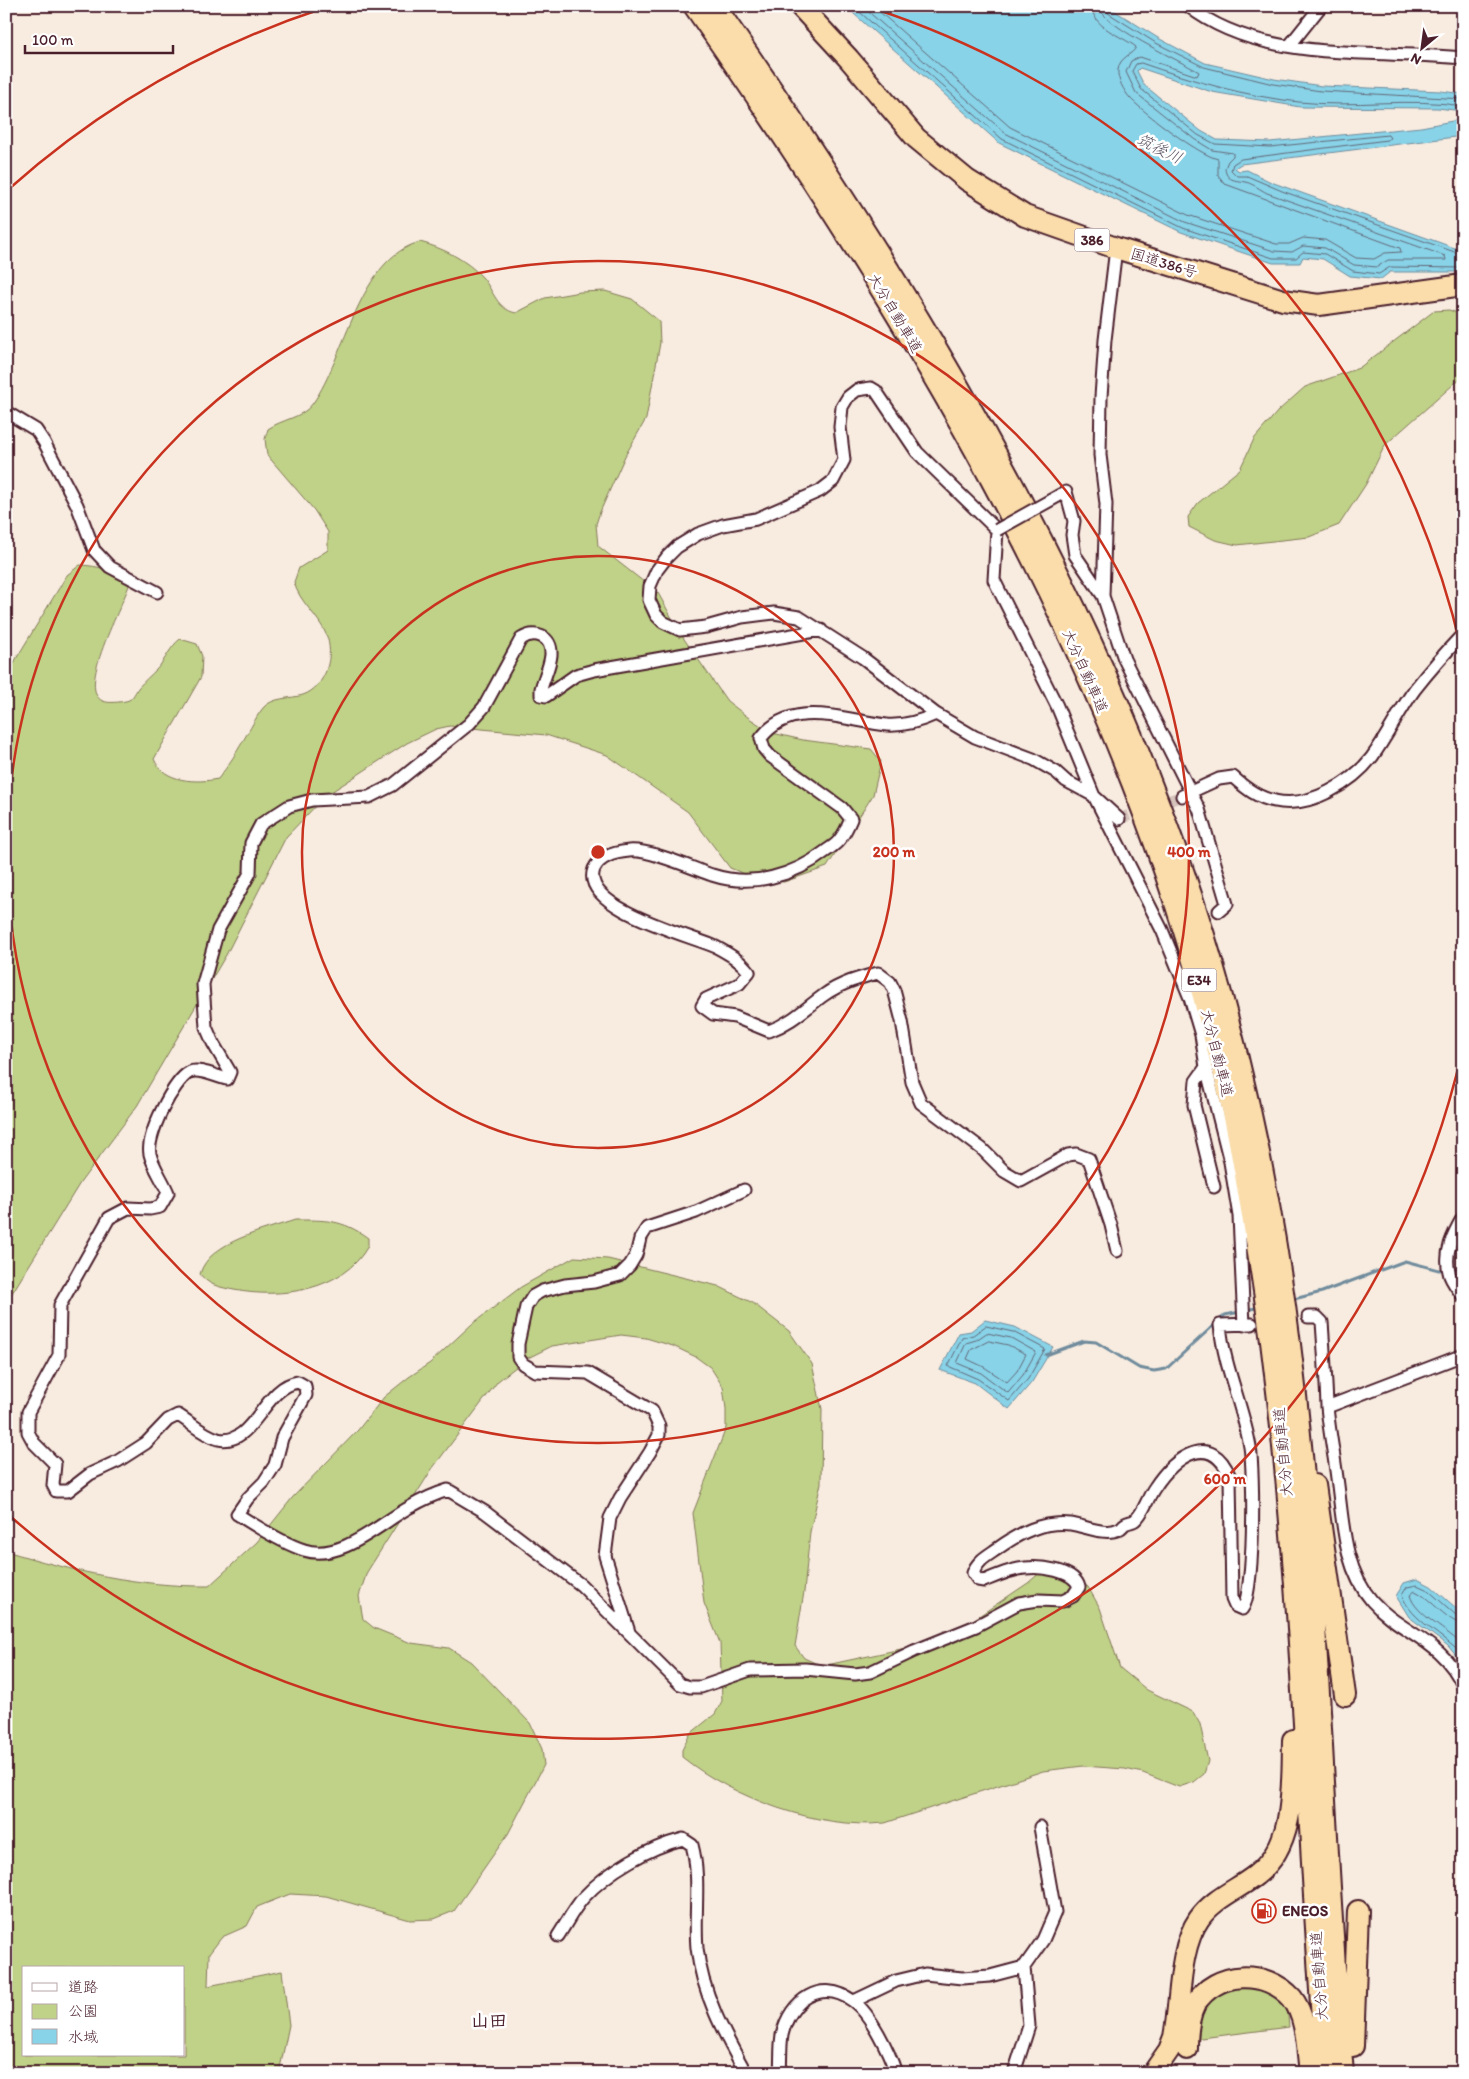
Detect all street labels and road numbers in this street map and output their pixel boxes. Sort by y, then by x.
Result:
road number: 386 [1074,228,1110,252]
street label: 国道386号 [1128,244,1200,282]
street label: 大分自動車道 [864,270,926,356]
street label: 大分自動車道 [1058,626,1112,716]
road number: E34 [1182,968,1216,992]
street label: 大分自動車道 [1197,1007,1237,1099]
street label: 大分自動車道 [1270,1406,1296,1498]
street label: 大分自動車道 [1307,1930,1331,2022]

